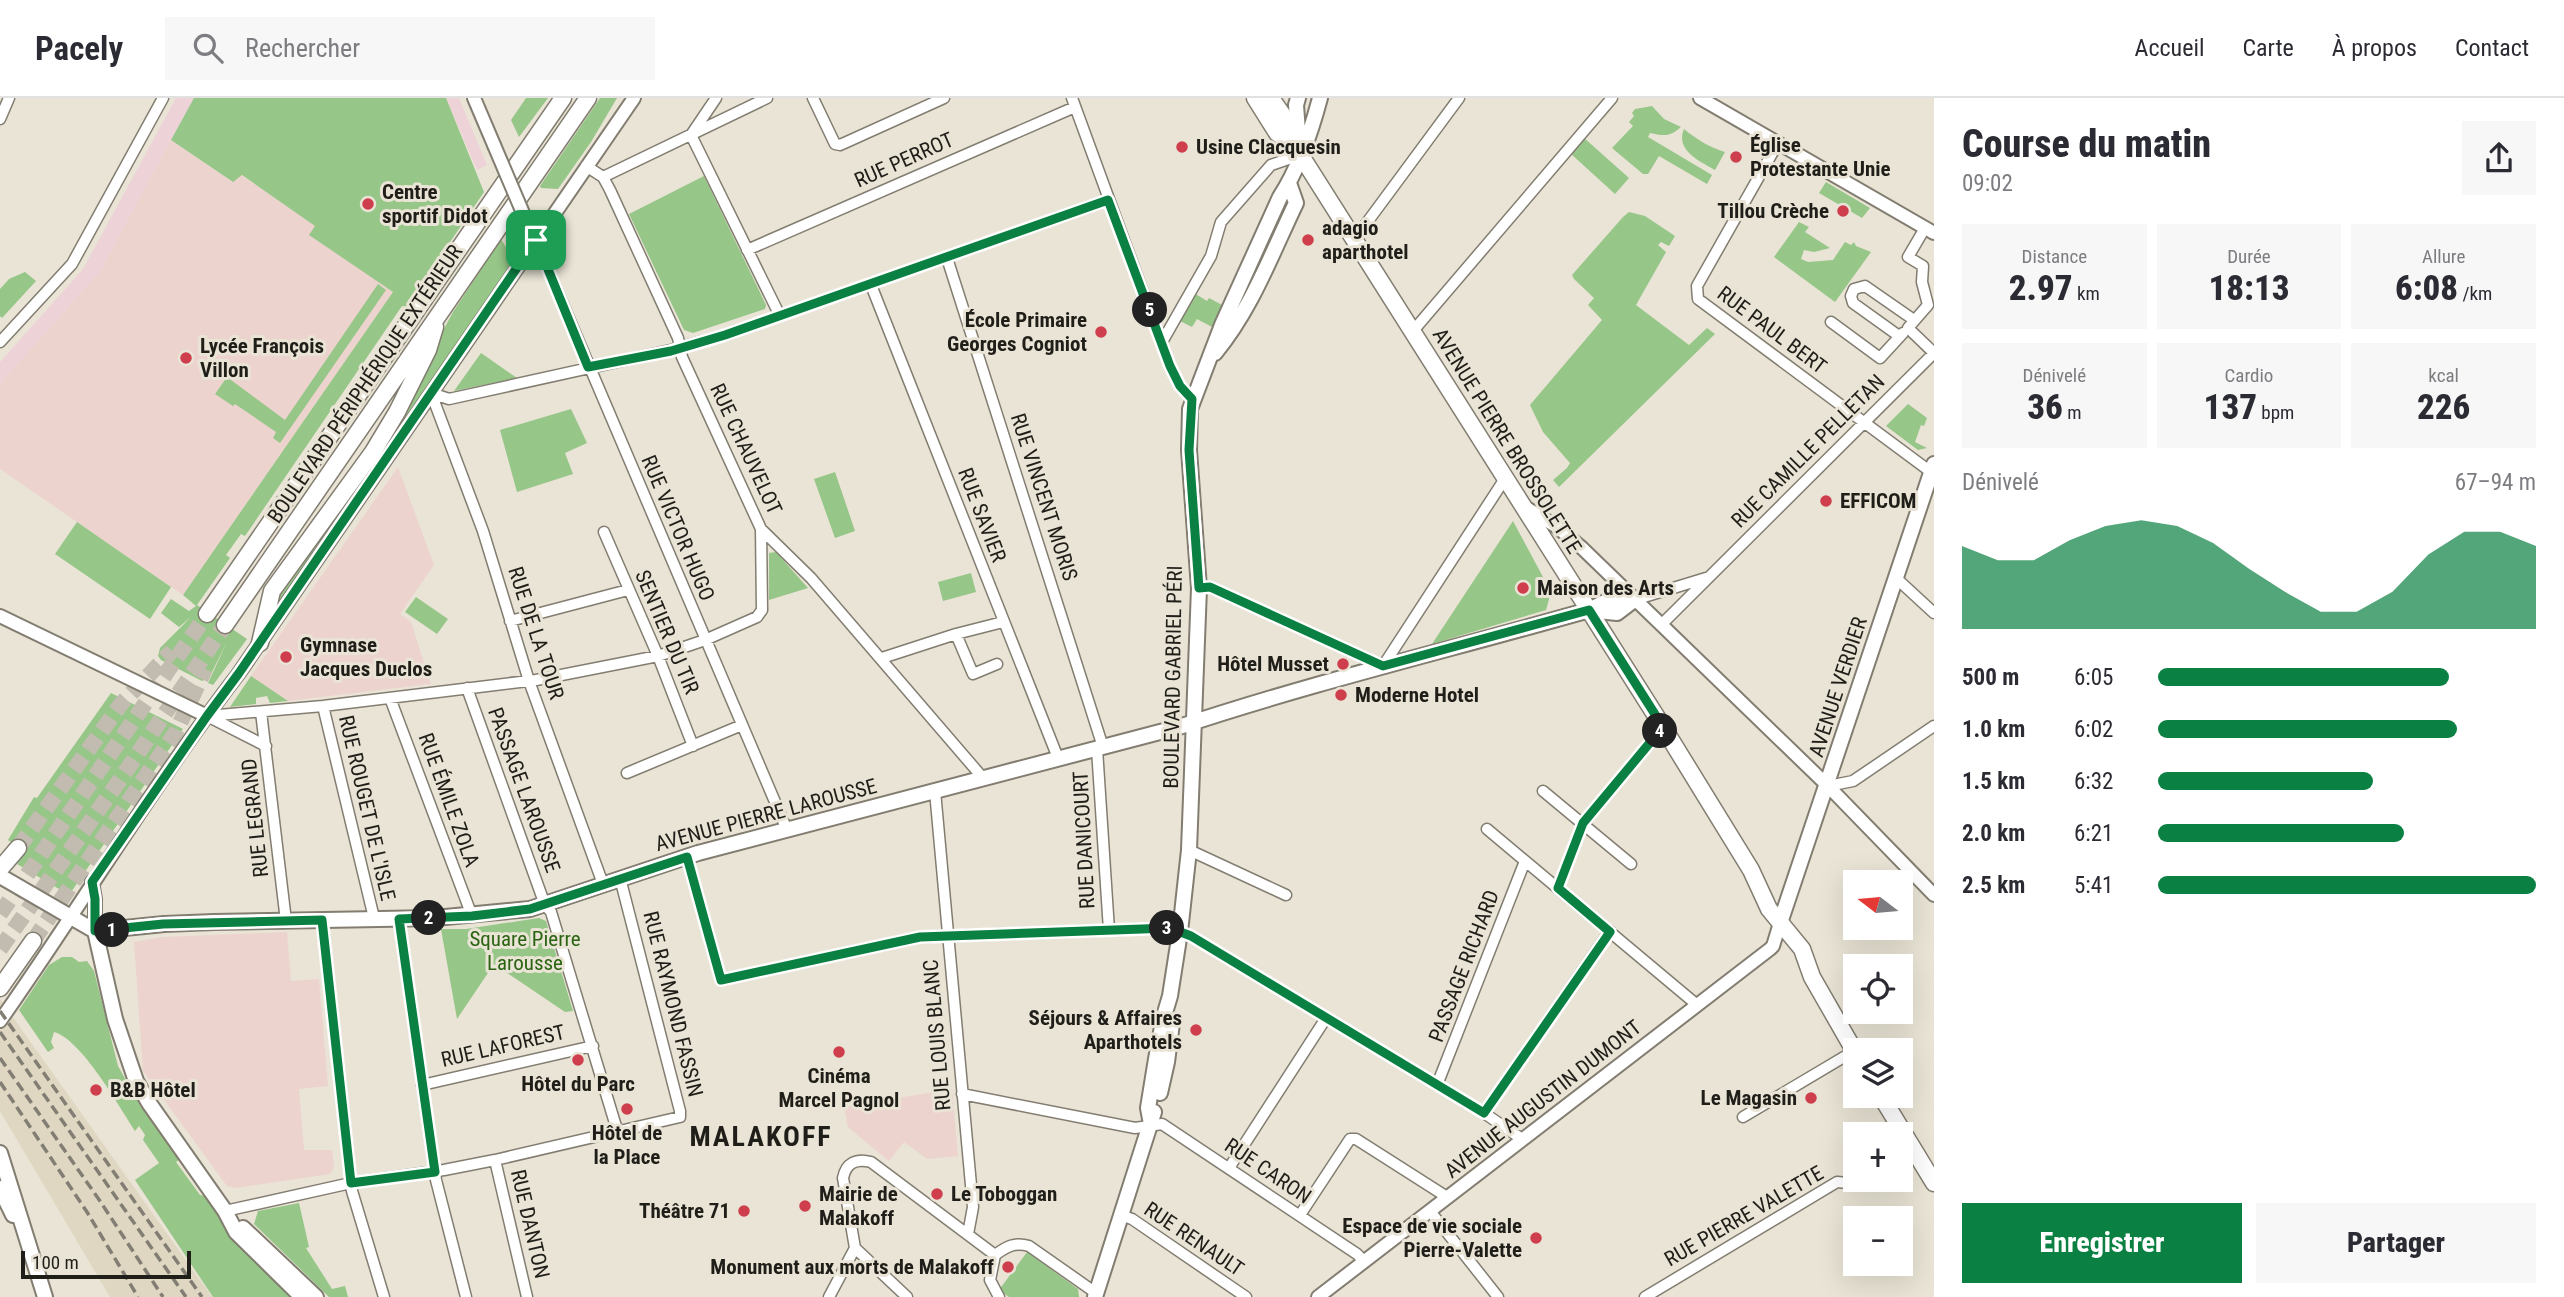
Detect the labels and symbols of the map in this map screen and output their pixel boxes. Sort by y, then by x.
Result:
street label: RUE PERROT [851,127,957,192]
place label: Église Protestante Unie [1750,133,1891,181]
place label: Usine Clacquesin [1196,135,1341,159]
marker: Usine Clacquesin [1174,139,1190,155]
marker: Église Protestante Unie [1728,149,1744,165]
place label: Centre sportif Didot [382,180,488,228]
marker: Centre sportif Didot [360,196,376,212]
place label: Tillou Crèche [1717,199,1829,223]
marker: Tillou Crèche [1835,203,1851,219]
pin [506,210,566,270]
place label: adagio aparthotel [1322,216,1409,264]
marker: adagio aparthotel [1300,232,1316,248]
street label: BOULEVARD PÉRIPHÉRIQUE EXTÉRIEUR [263,240,467,528]
street label: RUE PAUL BERT [1713,281,1831,379]
pin: 5 [1132,292,1168,328]
place label: École Primaire Georges Cogniot [947,308,1087,356]
marker: École Primaire Georges Cogniot [1093,324,1109,340]
street label: AVENUE PIERRE BROSSOLETTE [1428,324,1586,558]
place label: Lycée François Villon [200,334,324,382]
marker: Lycée François Villon [178,350,194,366]
street label: RUE CAMILLE PELLETAN [1727,370,1889,532]
street label: RUE CHAUVELOT [705,380,787,518]
street label: RUE VINCENT MORIS [1006,410,1082,584]
street label: RUE VICTOR HUGO [636,452,720,604]
street label: RUE SAVIER [953,465,1011,565]
place label: EFFICOM [1840,489,1917,513]
marker: EFFICOM [1818,493,1834,509]
street label: RUE DE LA TOUR [503,563,569,703]
street label: BOULEVARD GABRIEL PÉRI [1159,565,1187,789]
street label: SENTIER DU TIR [630,566,704,698]
place label: Maison des Arts [1537,576,1674,600]
marker: Maison des Arts [1515,580,1531,596]
street label: AVENUE VERDIER [1804,614,1872,760]
place label: Gymnase Jacques Duclos [300,633,432,681]
marker: Gymnase Jacques Duclos [278,649,294,665]
place label: Hôtel Musset [1217,652,1329,676]
marker: Hôtel Musset [1335,656,1351,672]
place label: Moderne Hotel [1355,683,1479,707]
marker: Moderne Hotel [1333,687,1349,703]
street label: PASSAGE LAROUSSE [483,704,565,876]
street label: RUE ROUGET DE L'ISLE [334,713,400,903]
pin: 4 [1642,714,1678,748]
street label: RUE ÉMILE ZOLA [414,730,484,870]
street label: RUE LEGRAND [237,757,273,879]
street label: RUE DANICOURT [1068,770,1100,909]
street label: AVENUE PIERRE LAROUSSE [653,774,879,856]
north arrow [1843,870,1913,940]
street label: PASSAGE RICHARD [1424,887,1504,1045]
pin: 2 [412,900,446,936]
street label: RUE RAYMOND FASSIN [638,909,708,1099]
pin: 3 [1150,910,1184,946]
pin: 1 [94,912,130,948]
park label: Square Pierre Larousse [469,927,581,975]
street label: RUE LOUIS BLANC [918,958,956,1112]
place label: Séjours & Affaires Aparthotels [1029,1006,1182,1054]
street label: AVENUE AUGUSTIN DUMONT [1440,1015,1646,1183]
street label: RUE LAFOREST [439,1020,567,1072]
marker: Séjours & Affaires Aparthotels [1188,1022,1204,1038]
marker: Cinéma Marcel Pagnol [831,1044,847,1060]
marker: Hôtel du Parc [570,1052,586,1068]
place label: Cinéma Marcel Pagnol [779,1064,899,1112]
place label: Hôtel du Parc [521,1072,635,1096]
place label: B&B Hôtel [110,1078,196,1102]
marker: B&B Hôtel [88,1082,104,1098]
place label: Le Magasin [1701,1086,1797,1110]
marker: Le Magasin [1803,1090,1819,1106]
marker: Hôtel de la Place [619,1101,635,1117]
district label: MALAKOFF [689,1120,833,1153]
place label: Hôtel de la Place [592,1121,662,1169]
street label: RUE CARON [1220,1133,1316,1209]
street label: RUE PIERRE VALETTE [1660,1161,1828,1271]
street label: RUE DANTON [506,1167,554,1281]
place label: Mairie de Malakoff [819,1182,898,1230]
place label: Le Toboggan [951,1182,1057,1206]
marker: Le Toboggan [929,1186,945,1202]
street label: RUE RENAULT [1140,1197,1248,1281]
marker: Mairie de Malakoff [797,1198,813,1214]
place label: Théâtre 71 [639,1199,730,1223]
marker: Théâtre 71 [736,1203,752,1219]
place label: Espace de vie sociale Pierre-Valette [1342,1214,1522,1262]
marker: Espace de vie sociale Pierre-Valette [1528,1230,1544,1246]
scale bar [21,1248,191,1280]
place label: Monument aux morts de Malakoff [710,1255,994,1279]
marker: Monument aux morts de Malakoff [1000,1259,1016,1275]

